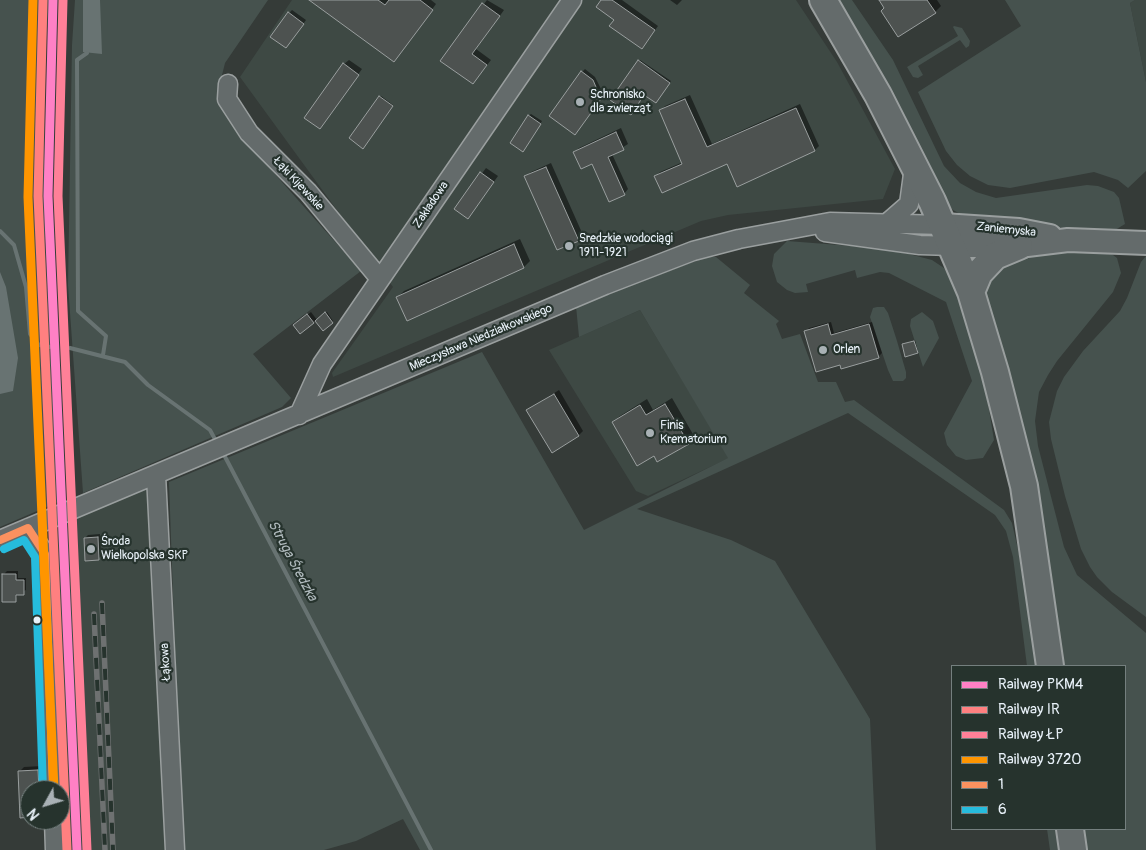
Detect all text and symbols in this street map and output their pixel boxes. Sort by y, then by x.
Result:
place label: Schronisko dla zwierząt [590,88,651,116]
marker: Schronisko dla zwierząt [574,96,586,108]
street label: Łąki Kijewskie [270,154,326,214]
street label: Zakładowa [410,179,452,231]
street label: Zaniemyska [975,220,1037,240]
place label: Sredzkie wodociągi 1911-1921 [579,232,673,260]
marker: Sredzkie wodociągi 1911-1921 [563,240,575,252]
street label: Mieczysława Niedziałkowskiego [407,301,555,375]
place label: Orlen [833,343,860,357]
marker: Orlen [817,344,829,356]
place label: Finis Krematorium [660,419,727,447]
marker: Finis Krematorium [644,427,656,439]
water label: Struga Średzka [264,518,320,604]
place label: Środa Wielkopolska SKP [101,535,188,563]
marker: Środa Wielkopolska SKP [85,543,97,555]
unlabelled marker [32,615,42,625]
street label: Łąkowa [158,643,174,681]
legend [951,665,1126,830]
text: Railway PKM4 [998,675,1084,694]
text: Railway IR [998,700,1060,719]
text: Railway ŁP [998,725,1064,744]
text: Railway 3720 [998,750,1082,769]
text: 1 [998,775,1004,794]
north arrow [20,780,70,830]
text: 6 [998,800,1007,819]
text: N [24,805,43,823]

